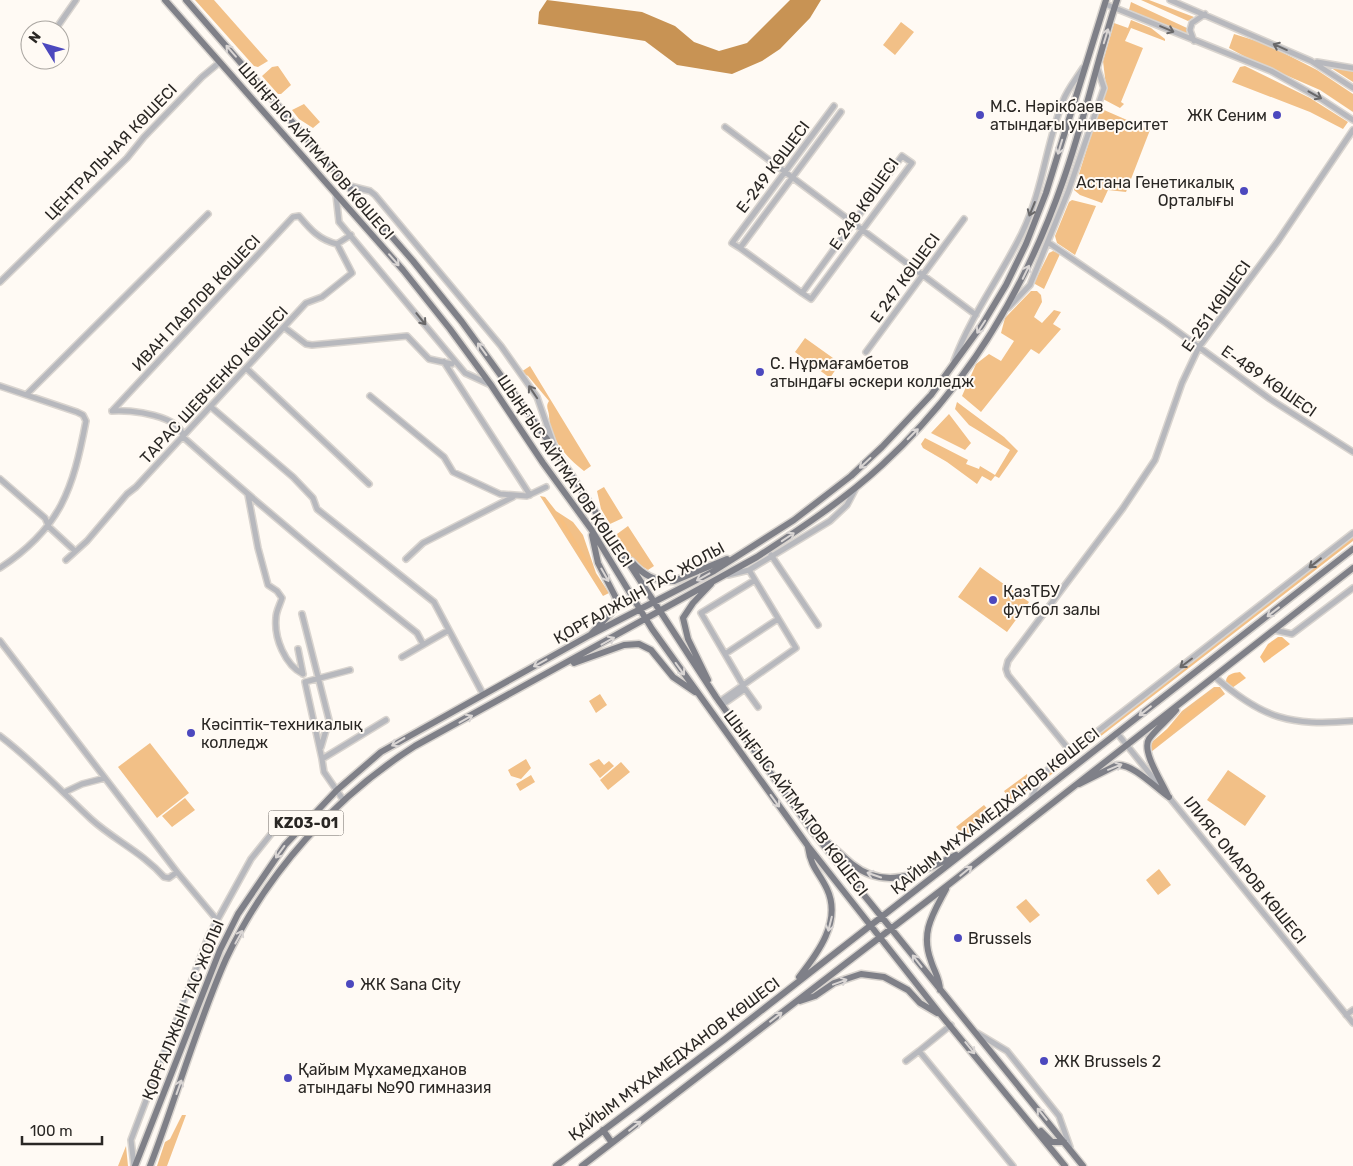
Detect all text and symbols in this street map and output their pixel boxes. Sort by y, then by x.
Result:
north arrow [20,20,70,70]
one-way arrow [1159,24,1174,34]
text: N [25,28,45,47]
one-way arrow [1101,28,1111,44]
one-way arrow [1273,42,1288,52]
one-way arrow [225,45,236,58]
street label: ШЫҢҒЫС АЙТМАТОВ КӨШЕСІ [234,59,398,243]
street label: ЦЕНТРАЛЬНАЯ КӨШЕСІ [41,80,181,224]
one-way arrow [1307,90,1322,100]
place label: М.С. Нәрікбаев атындағы университет [990,97,1168,134]
place label: ЖК Сеним [1187,106,1267,125]
marker: М.С. Нәрікбаев атындағы университет [974,109,986,121]
marker: ЖК Сеним [1271,109,1283,121]
street label: Е-249 КӨШЕСІ [732,117,814,217]
one-way arrow [1054,138,1064,154]
street label: Е 248 КӨШЕСІ [825,154,903,254]
place label: Астана Генетикалық Орталығы [1076,173,1234,210]
marker: Астана Генетикалық Орталығы [1238,185,1250,197]
one-way arrow [1026,201,1036,216]
street label: Е 247 КӨШЕСІ [866,230,944,326]
street label: ИВАН ПАВЛОВ КӨШЕСІ [128,231,264,375]
one-way arrow [388,253,399,266]
street label: Е-251 КӨШЕСІ [1178,257,1254,355]
one-way arrow [1021,265,1031,280]
street label: ТАРАС ШЕВЧЕНКО КӨШЕСІ [136,302,292,468]
one-way arrow [415,312,426,325]
one-way arrow [976,319,986,333]
street label: Е-489 КӨШЕСІ [1218,341,1320,421]
one-way arrow [477,342,487,356]
place label: С. Нұрмағамбетов атындағы әскери колледж [770,354,974,391]
marker: С. Нұрмағамбетов атындағы әскери колледж [754,366,766,378]
street label: ШЫҢҒЫС АЙТМАТОВ КӨШЕСІ [493,371,637,571]
one-way arrow [527,385,538,399]
one-way arrow [907,428,920,440]
one-way arrow [858,457,871,469]
one-way arrow [781,532,795,542]
street label: ҚОРҒАЛЖЫН ТАС ЖОЛЫ [550,538,728,648]
one-way arrow [1309,558,1322,569]
one-way arrow [600,567,610,582]
one-way arrow [697,572,711,582]
place label: ҚазТБУ футбол залы [1003,582,1100,619]
marker: ҚазТБУ футбол залы [987,594,999,606]
one-way arrow [1267,606,1280,617]
one-way arrow [601,635,615,645]
one-way arrow [1180,658,1193,669]
one-way arrow [533,659,548,668]
one-way arrow [675,662,685,676]
street label: ШЫҢҒЫС АЙТМАТОВ КӨШЕСІ [720,706,872,900]
one-way arrow [1139,706,1152,717]
one-way arrow [458,714,473,723]
place label: Кәсіптік-техникалық колледж [201,715,362,752]
street label: ҚАЙЫМ МҰХАМЕДХАНОВ КӨШЕСІ [887,724,1103,898]
marker: Кәсіптік-техникалық колледж [185,727,197,739]
one-way arrow [391,738,405,748]
one-way arrow [1107,762,1122,772]
street label: ІЛИЯС ОМАРОВ КӨШЕСІ [1180,793,1310,947]
one-way arrow [770,794,780,808]
road number: KZ03-01 [268,810,344,836]
one-way arrow [275,845,285,859]
one-way arrow [959,865,972,876]
one-way arrow [866,870,882,880]
one-way arrow [825,915,834,931]
street label: ҚОРҒАЛЖЫН ТАС ЖОЛЫ [138,917,228,1103]
one-way arrow [234,929,244,944]
place label: Brussels [968,929,1032,948]
marker: Brussels [952,932,964,944]
one-way arrow [912,954,922,968]
street label: ҚАЙЫМ МҰХАМЕДХАНОВ КӨШЕСІ [565,973,783,1145]
place label: ЖК Sana City [360,975,461,994]
one-way arrow [832,977,848,986]
marker: ЖК Sana City [344,978,356,990]
one-way arrow [769,1012,782,1023]
one-way arrow [964,1041,975,1054]
place label: ЖК Brussels 2 [1054,1052,1161,1071]
marker: ЖК Brussels 2 [1038,1055,1050,1067]
place label: Қайым Мұхамедханов атындағы №90 гимназия [298,1060,492,1097]
marker: Қайым Мұхамедханов атындағы №90 гимназия [282,1072,294,1084]
one-way arrow [175,1080,184,1095]
one-way arrow [1036,1108,1047,1121]
scale bar [22,1114,102,1146]
one-way arrow [628,1121,642,1131]
text: 100 m [30,1122,72,1140]

